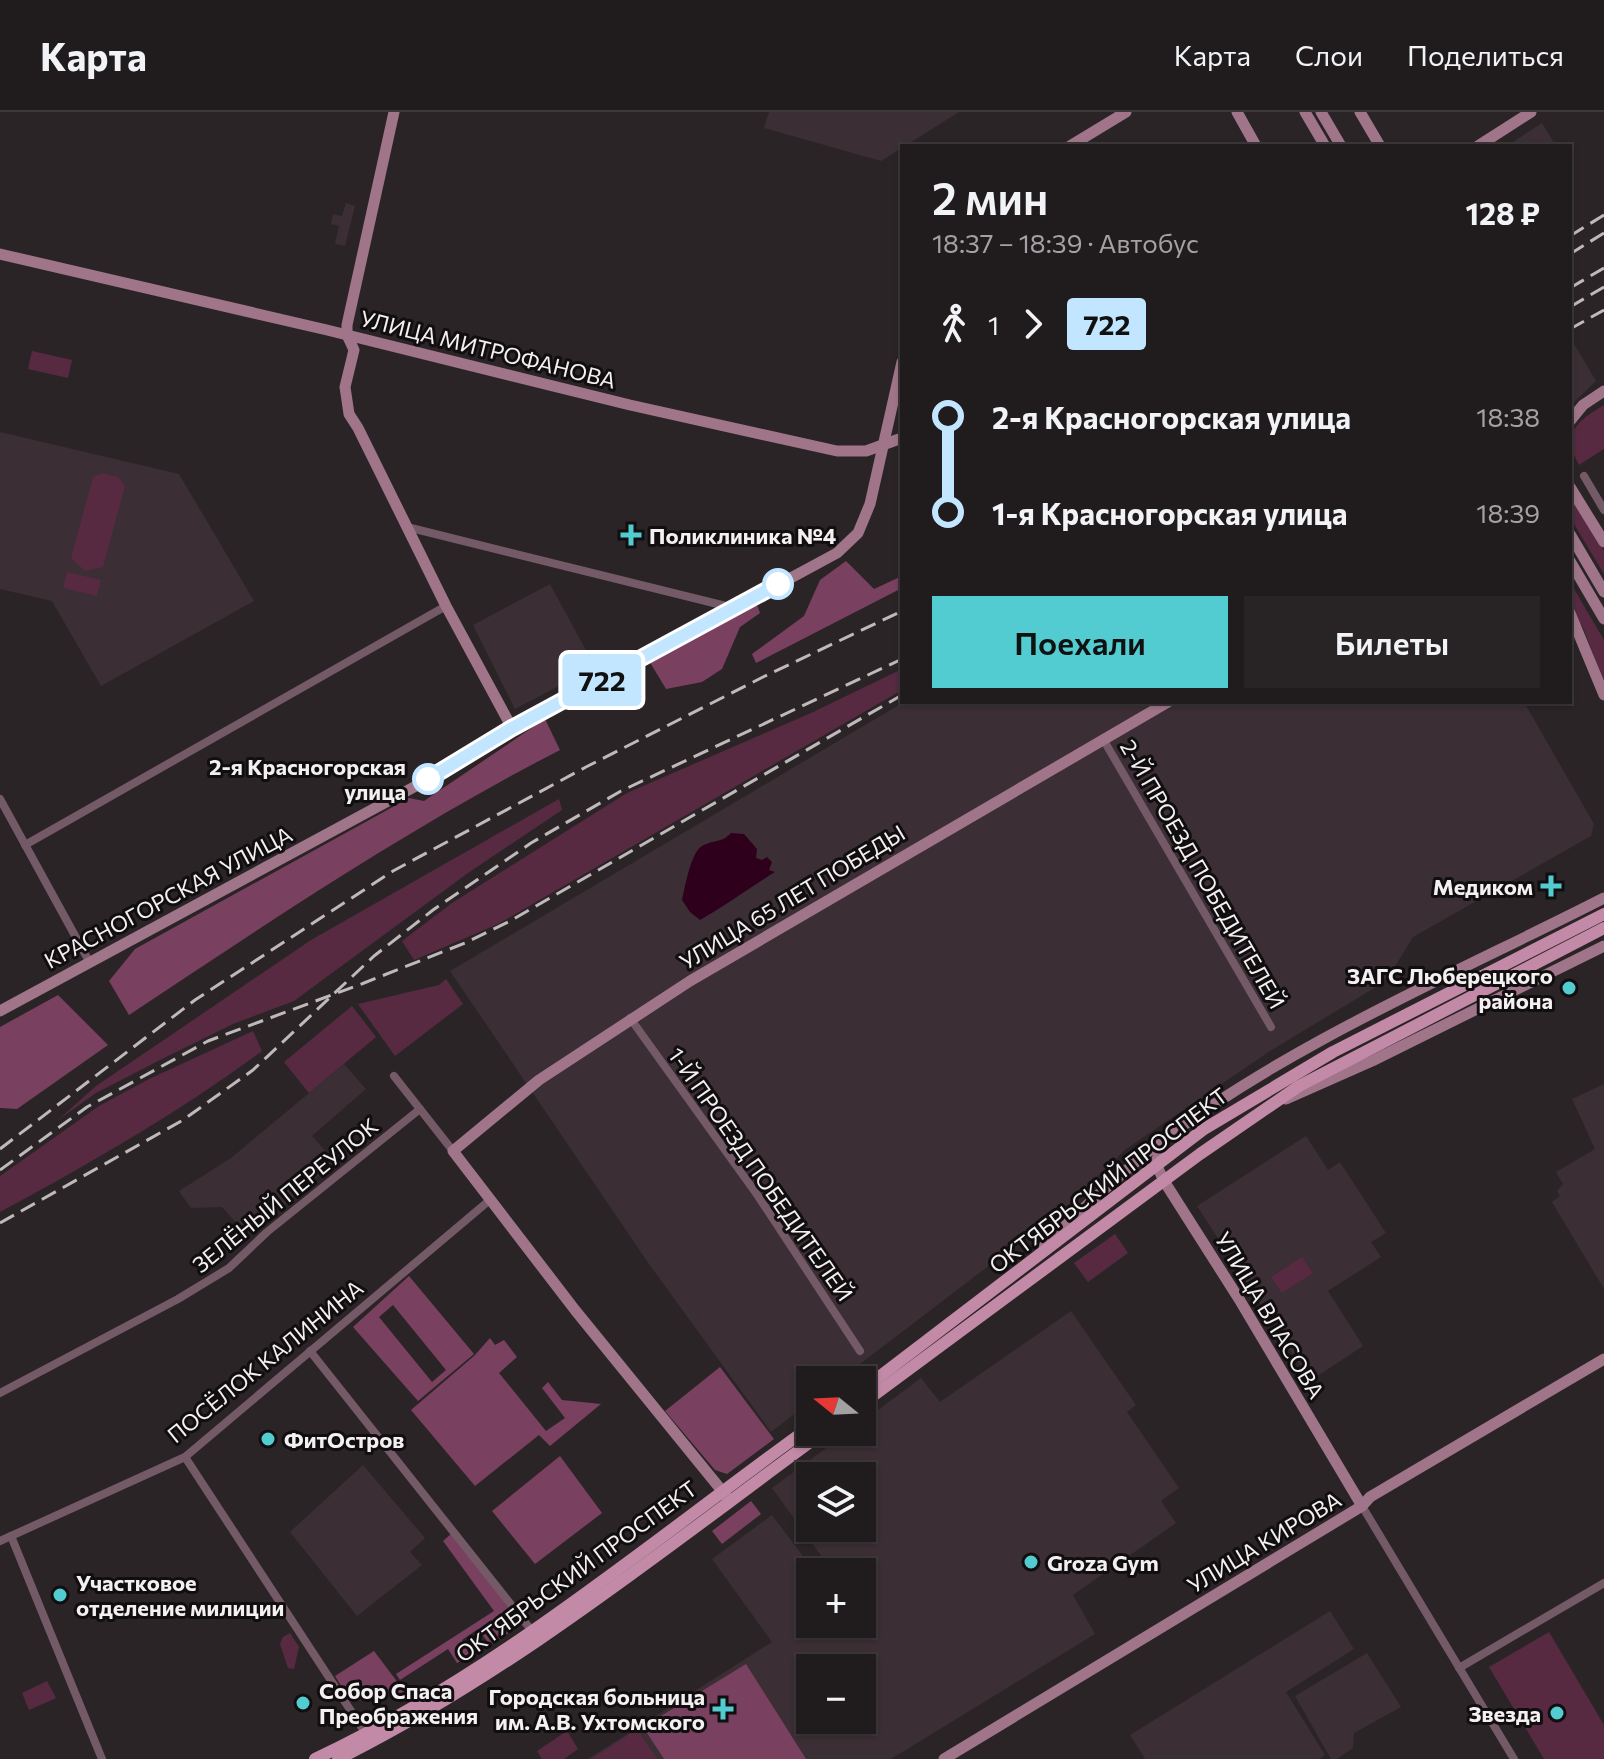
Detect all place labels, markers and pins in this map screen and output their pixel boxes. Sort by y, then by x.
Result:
place label: Поликлиника №4 [649,522,836,549]
marker: Поликлиника №4 [620,524,642,546]
unlabelled marker [763,569,793,599]
place label: 2-я Красногорская улица [209,753,406,805]
marker: 2-я Красногорская улица [413,764,443,794]
place label: Медиком [1433,873,1533,900]
marker: Медиком [1540,875,1562,897]
place label: ЗАГС Люберецкого района [1347,962,1553,1014]
marker: ЗАГС Люберецкого района [1560,979,1578,997]
place label: ФитОстров [284,1426,404,1453]
marker: ФитОстров [259,1430,277,1448]
place label: Groza Gym [1047,1549,1159,1576]
marker: Groza Gym [1022,1553,1040,1571]
place label: Участковое отделение милиции [76,1569,284,1621]
marker: Участковое отделение милиции [51,1586,69,1604]
place label: Собор Спаса Преображения [319,1677,478,1729]
place label: Городская больница им. А.В. Ухтомского [489,1683,705,1735]
marker: Собор Спаса Преображения [294,1694,312,1712]
marker: Городская больница им. А.В. Ухтомского [712,1698,734,1720]
place label: Звезда [1469,1700,1541,1727]
marker: Звезда [1548,1704,1566,1722]

